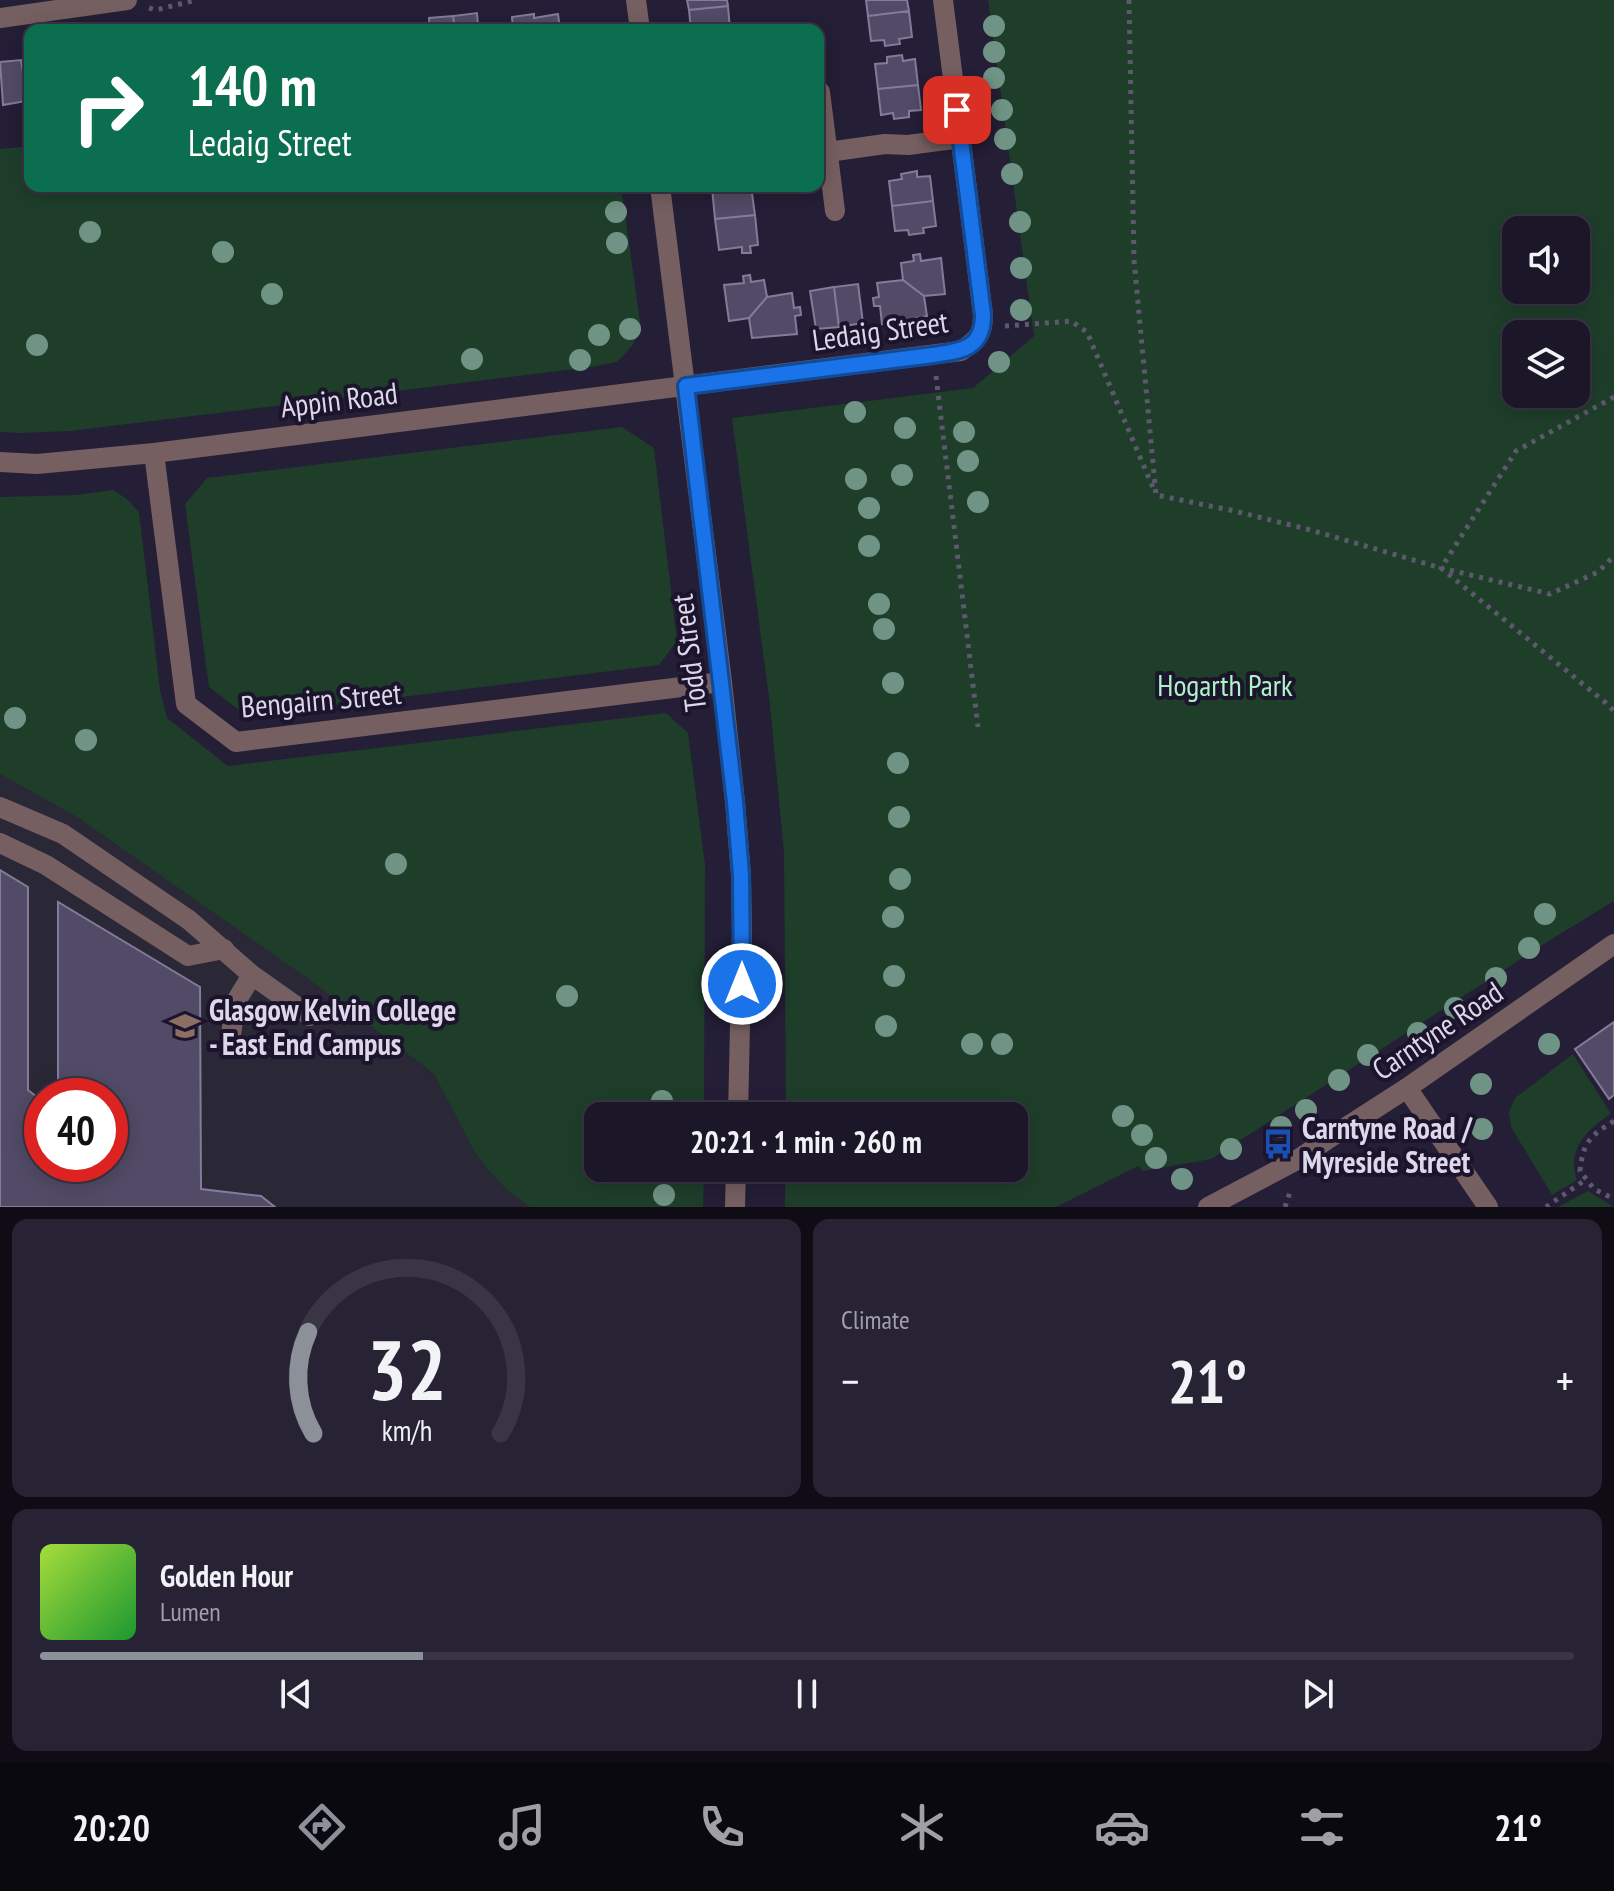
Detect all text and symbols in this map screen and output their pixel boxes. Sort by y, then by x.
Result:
text: 140 m [188,49,317,121]
icon: right [56,56,160,160]
pin [923,76,991,144]
icon: arrive [935,88,979,132]
text: Ledaig Street [188,119,352,166]
map controls [1502,216,1590,408]
button: sound [1502,216,1590,304]
street label: Ledaig Street [810,301,951,359]
button: layers [1502,320,1590,408]
street label: Appin Road [278,372,400,426]
street label: Todd Street [661,591,715,714]
park label: Hogarth Park [1157,665,1293,704]
street label: Bengairn Street [239,672,404,725]
position arrow [700,942,784,1026]
street label: Carntyne Road [1364,972,1510,1088]
place label: Glasgow Kelvin College - East End Campus [209,990,456,1063]
school or university icon: Glasgow Kelvin College - East End Campus [168,1009,202,1043]
speed limit sign: 40 [24,1078,128,1182]
place label: Carntyne Road / Myreside Street [1302,1108,1474,1181]
text: 20:21 · 1 min · 260 m [690,1122,922,1161]
bus stop icon: Carntyne Road / Myreside Street [1261,1127,1295,1161]
text: Climate [841,1303,910,1336]
text: 32 [367,1315,446,1423]
text: 21° [1168,1342,1247,1420]
text: − [841,1352,859,1409]
text: + [1556,1352,1574,1409]
text: km/h [381,1412,432,1449]
text: Golden Hour [160,1556,293,1595]
text: Lumen [160,1595,221,1628]
icon: previous [274,1672,318,1716]
icon: pause [785,1672,829,1716]
icon: next [1296,1672,1340,1716]
icon: directions [294,1799,350,1855]
icon: music [494,1799,550,1855]
icon: phone [694,1799,750,1855]
icon: climate [894,1799,950,1855]
icon: car [1094,1799,1150,1855]
icon: filters [1294,1799,1350,1855]
text: 20:20 [72,1804,150,1851]
text: 21° [1494,1804,1542,1851]

